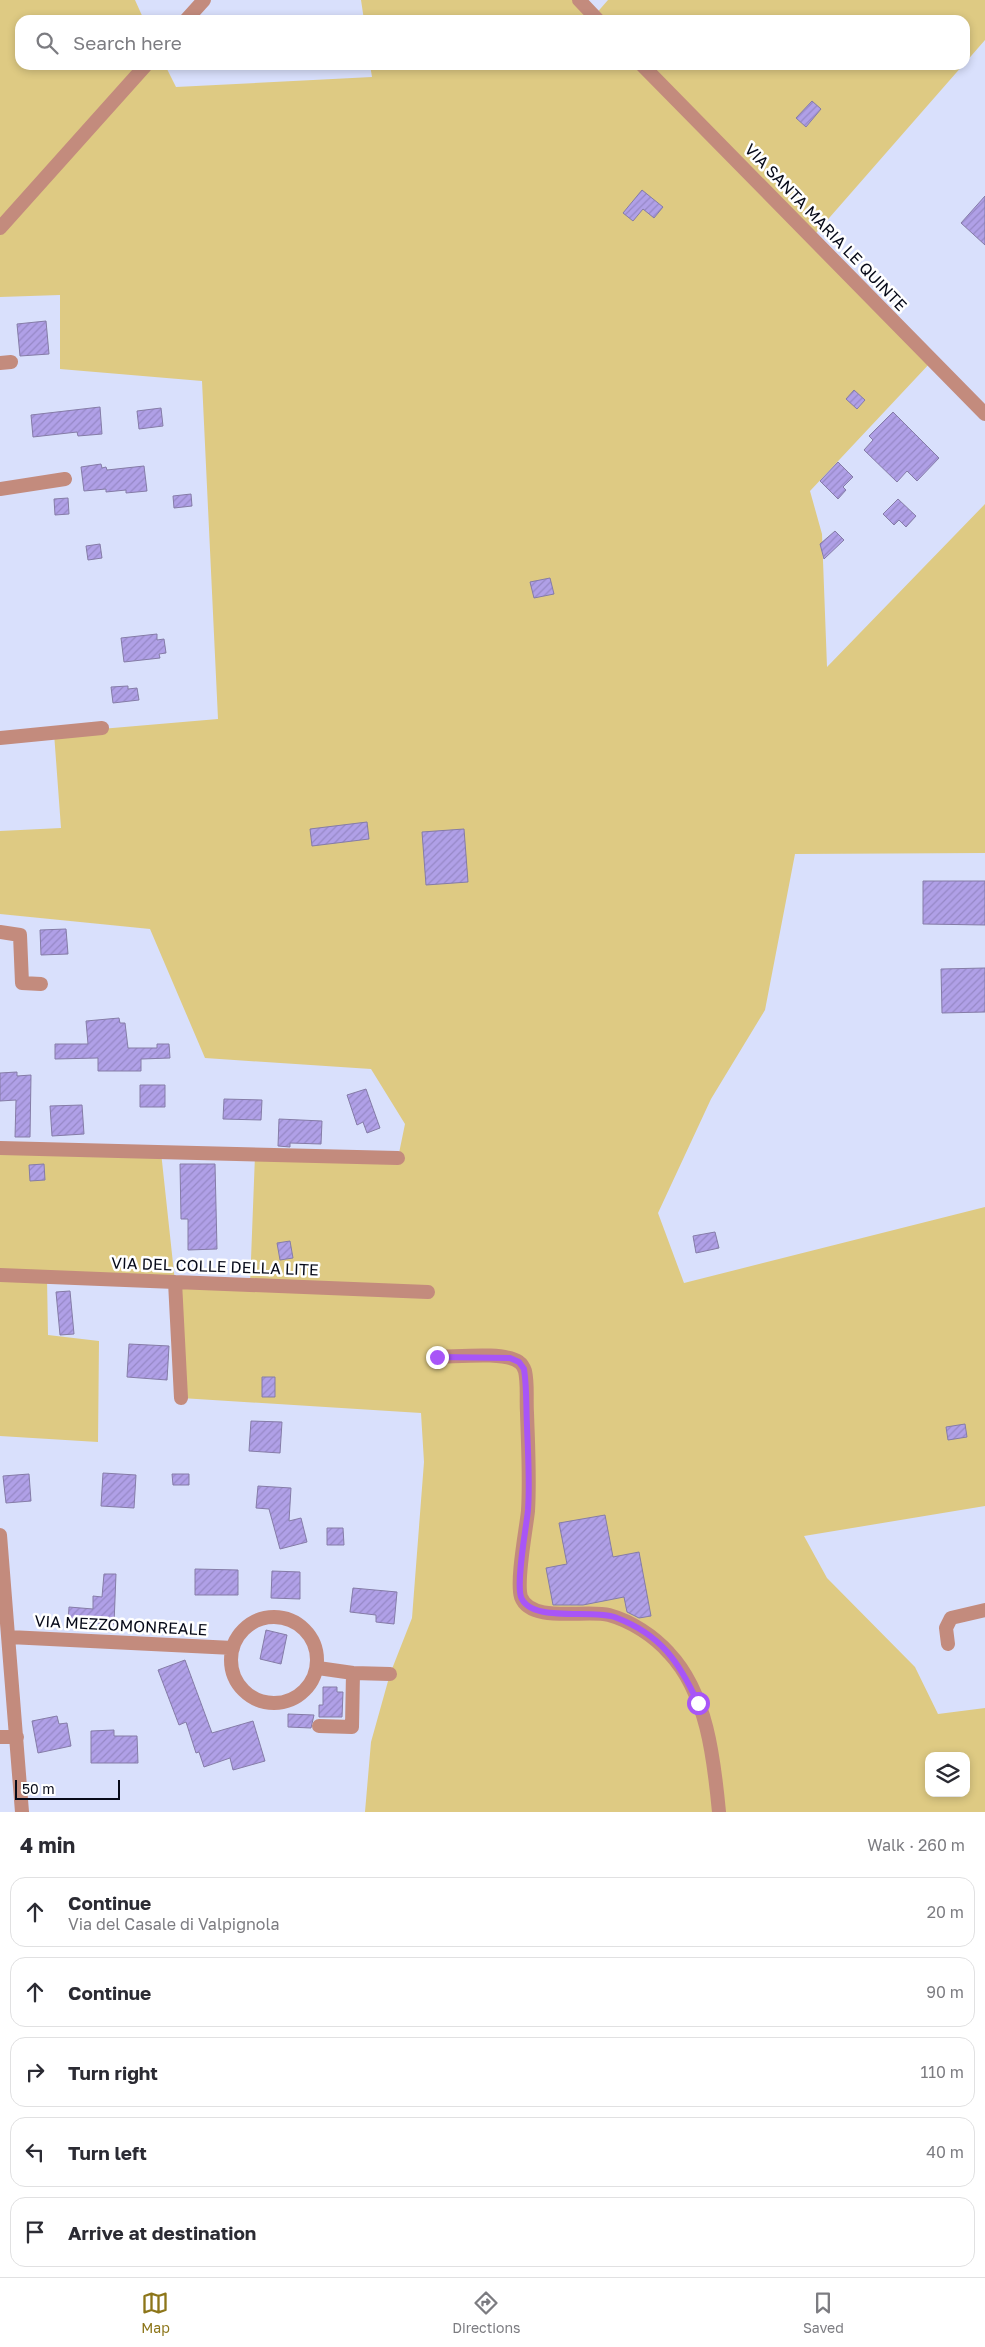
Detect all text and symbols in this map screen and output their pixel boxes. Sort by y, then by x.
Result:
search box [15,15,970,70]
icon: search [33,29,61,57]
text: Search here [73,31,182,54]
street label: VIA SANTA MARIA LE QUINTE [741,139,911,315]
street label: VIA DEL COLLE DELLA LITE [111,1252,319,1280]
route end [426,1346,449,1369]
street label: VIA MEZZOMONREALE [34,1610,208,1640]
route start [687,1692,710,1715]
map controls [925,1752,970,1797]
button: layers [925,1752,970,1797]
scale bar [15,1777,120,1800]
text: 50 m [22,1780,55,1797]
text: 4 min [20,1832,75,1858]
text: Walk · 260 m [867,1835,965,1855]
text: Continue [68,1891,151,1914]
icon: ahead [21,1898,49,1926]
text: 20 m [927,1902,964,1922]
text: Via del Casale di Valpignola [68,1914,280,1934]
icon: ahead [21,1978,49,2006]
text: Continue [68,1981,151,2004]
text: 90 m [926,1982,964,2002]
icon: right [21,2058,49,2086]
text: Turn right [68,2061,158,2084]
text: 110 m [920,2062,964,2082]
icon: left [21,2138,49,2166]
text: Turn left [68,2141,147,2164]
text: 40 m [926,2142,964,2162]
icon: arrive [21,2218,49,2246]
text: Arrive at destination [68,2221,256,2244]
tab: Map [141,2289,170,2336]
tab: Directions [452,2289,521,2336]
tab: Saved [803,2289,844,2336]

